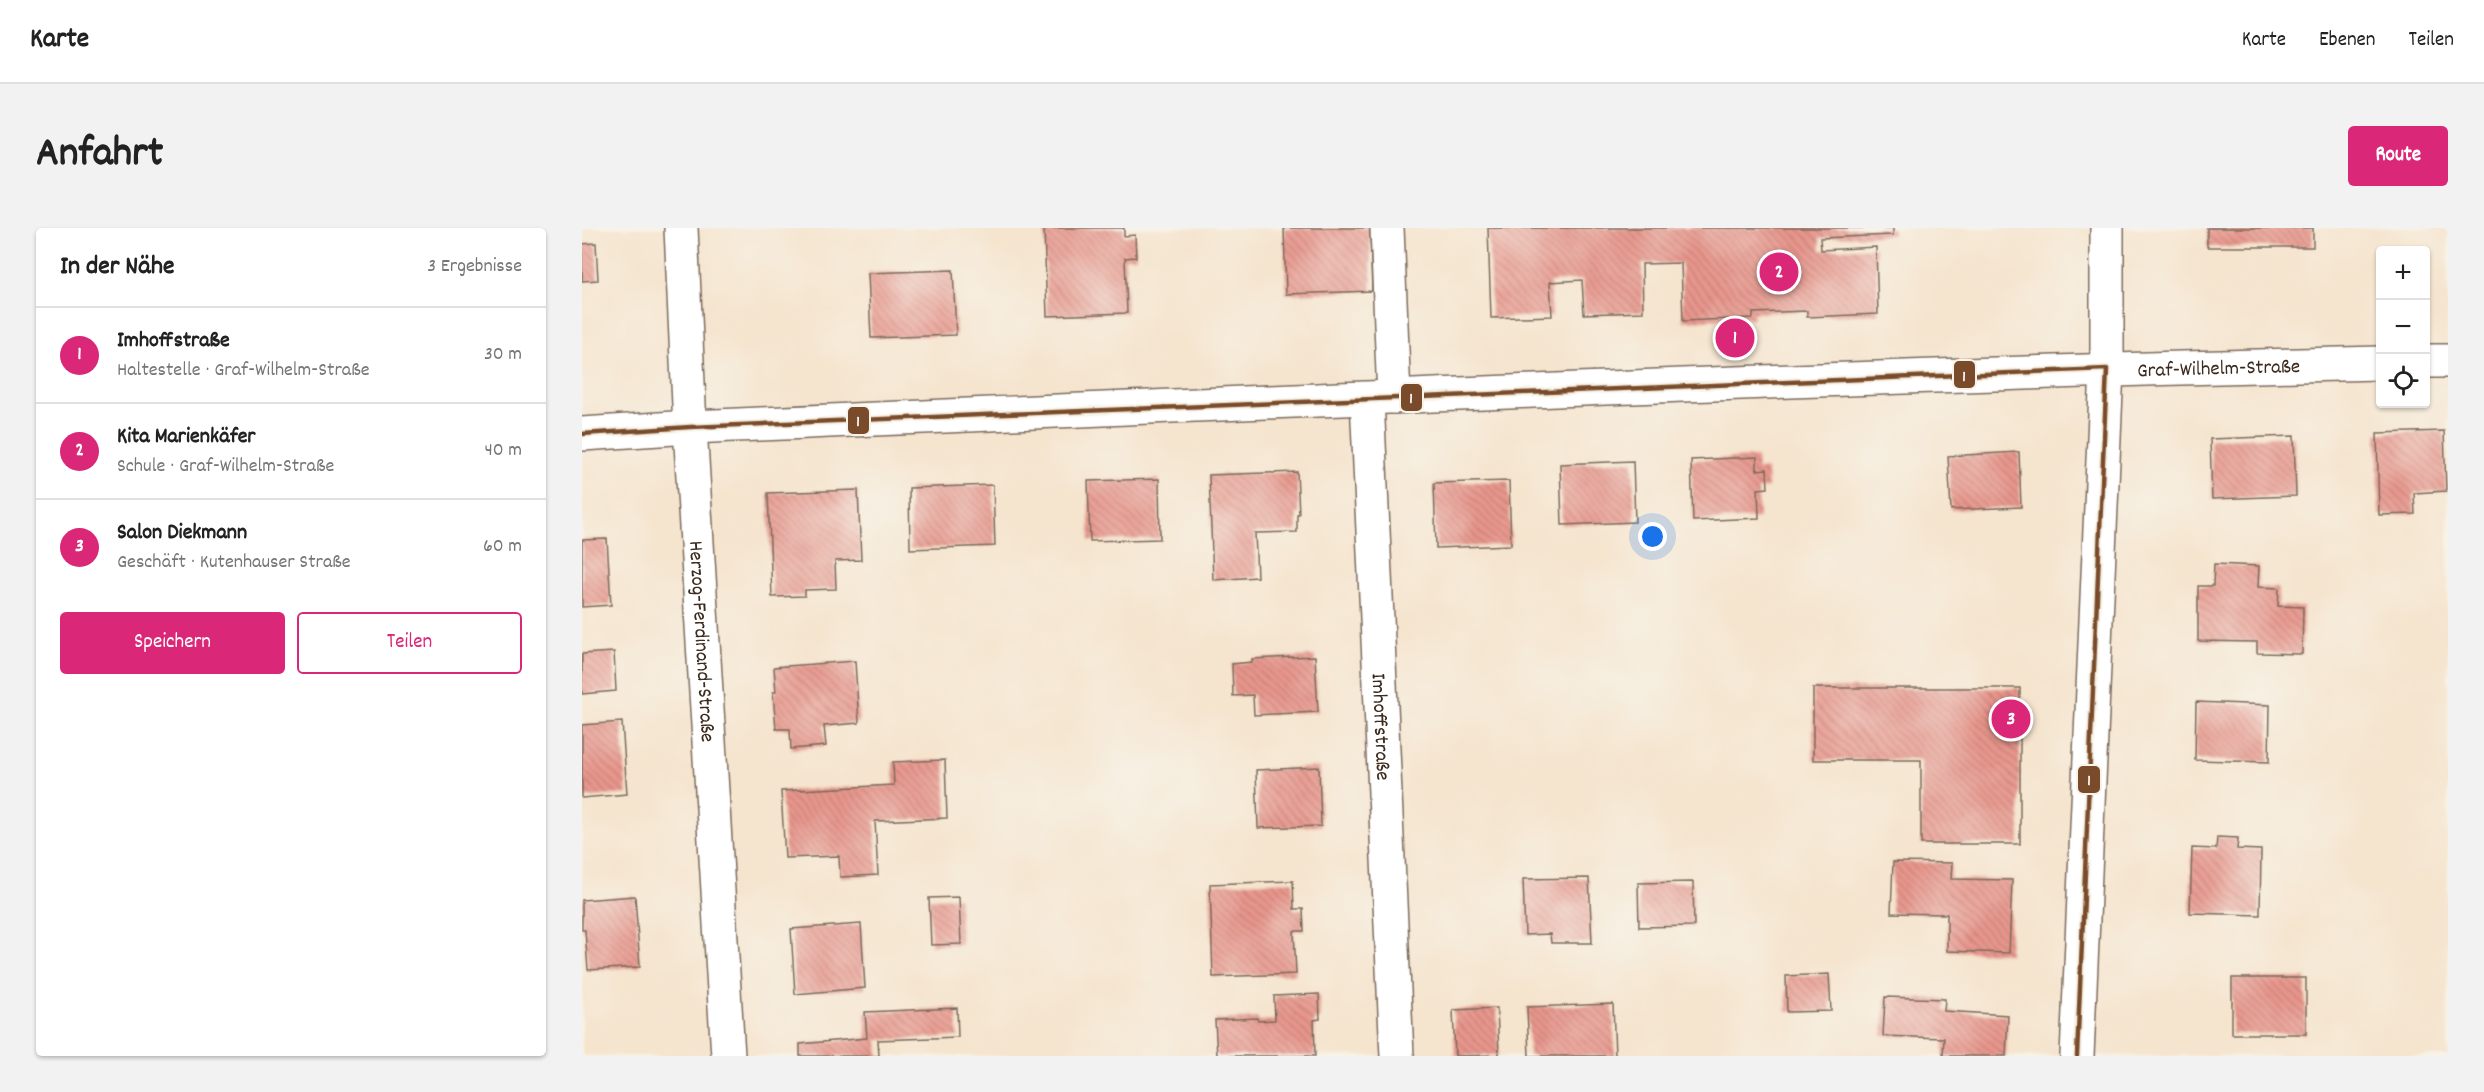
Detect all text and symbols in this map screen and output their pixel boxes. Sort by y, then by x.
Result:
text: Karte [30,21,89,61]
text: Karte [2242,26,2286,56]
text: Ebenen [2319,26,2376,56]
text: Teilen [2409,26,2454,56]
text: Anfahrt [36,126,163,186]
button: Route [2348,126,2448,186]
map controls [2376,246,2430,408]
button: + [2376,246,2430,300]
text: In der Nähe [60,249,174,286]
pin: 2 [1760,250,1798,294]
text: 3 Ergebnisse [427,253,522,281]
button: − [2376,300,2430,354]
pin: 1 [1716,316,1754,360]
text: Imhoffstraße [117,326,230,357]
text: 1 [77,341,82,369]
text: 30 m [484,341,522,369]
street label: Graf-Wilhelm-Straße [2137,353,2301,387]
button: locate [2376,354,2430,408]
text: Haltestelle · Graf-Wilhelm-Straße [117,357,370,385]
line badge: 1 [1953,360,1976,389]
text: 1 [1962,366,1966,389]
line badge: 1 [1400,383,1423,412]
text: 1 [1409,388,1413,411]
line badge: 1 [847,406,870,435]
text: 1 [856,411,860,434]
text: Kita Marienkäfer [117,422,256,453]
text: 2 [75,437,84,465]
text: 40 m [484,437,522,465]
text: Schule · Graf-Wilhelm-Straße [117,453,334,481]
text: Salon Diekmann [117,518,247,549]
your location [1638,522,1667,551]
text: 3 [75,533,84,561]
text: 60 m [483,533,522,561]
street label: Herzog-Ferdinand-Straße [679,540,721,743]
text: Geschäft · Kutenhauser Straße [117,549,351,577]
button: Speichern [60,612,285,674]
button: Teilen [297,612,522,674]
street label: Imhoffstraße [1362,672,1396,781]
pin: 3 [1992,696,2030,742]
line badge: 1 [2077,765,2101,794]
text: 1 [2087,770,2091,793]

